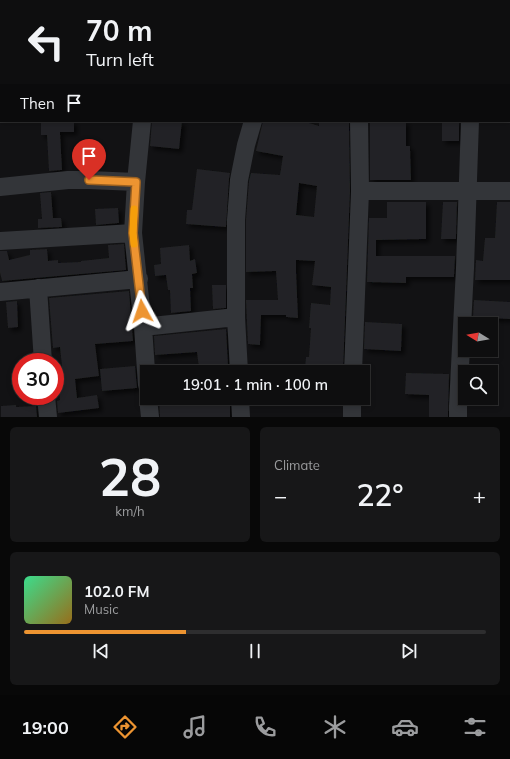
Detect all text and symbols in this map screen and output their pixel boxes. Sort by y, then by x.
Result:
text: 70 m [86,13,152,48]
icon: left [20,16,72,68]
text: Turn left [86,48,154,71]
icon: arrive [63,92,85,114]
text: Then [20,94,55,113]
pin [72,139,106,180]
icon: arrive [78,145,100,167]
position arrow [121,290,163,332]
north arrow [458,317,498,357]
map controls [458,317,498,405]
speed limit sign: 30 [12,353,64,405]
button: search [458,365,498,405]
text: 19:01 · 1 min · 100 m [182,375,328,394]
text: 28 [99,444,161,509]
text: Climate [274,457,320,473]
text: 22° [356,476,404,514]
text: − [274,482,287,510]
text: + [473,482,486,510]
text: km/h [115,503,145,519]
text: 102.0 FM [84,582,149,601]
text: Music [84,601,119,617]
icon: previous [90,640,112,662]
icon: pause [244,640,266,662]
icon: next [398,640,420,662]
icon: directions [111,713,139,741]
icon: music [181,713,209,741]
icon: phone [251,713,279,741]
icon: climate [321,713,349,741]
icon: car [391,713,419,741]
icon: filters [461,713,489,741]
text: 19:00 [21,716,69,739]

